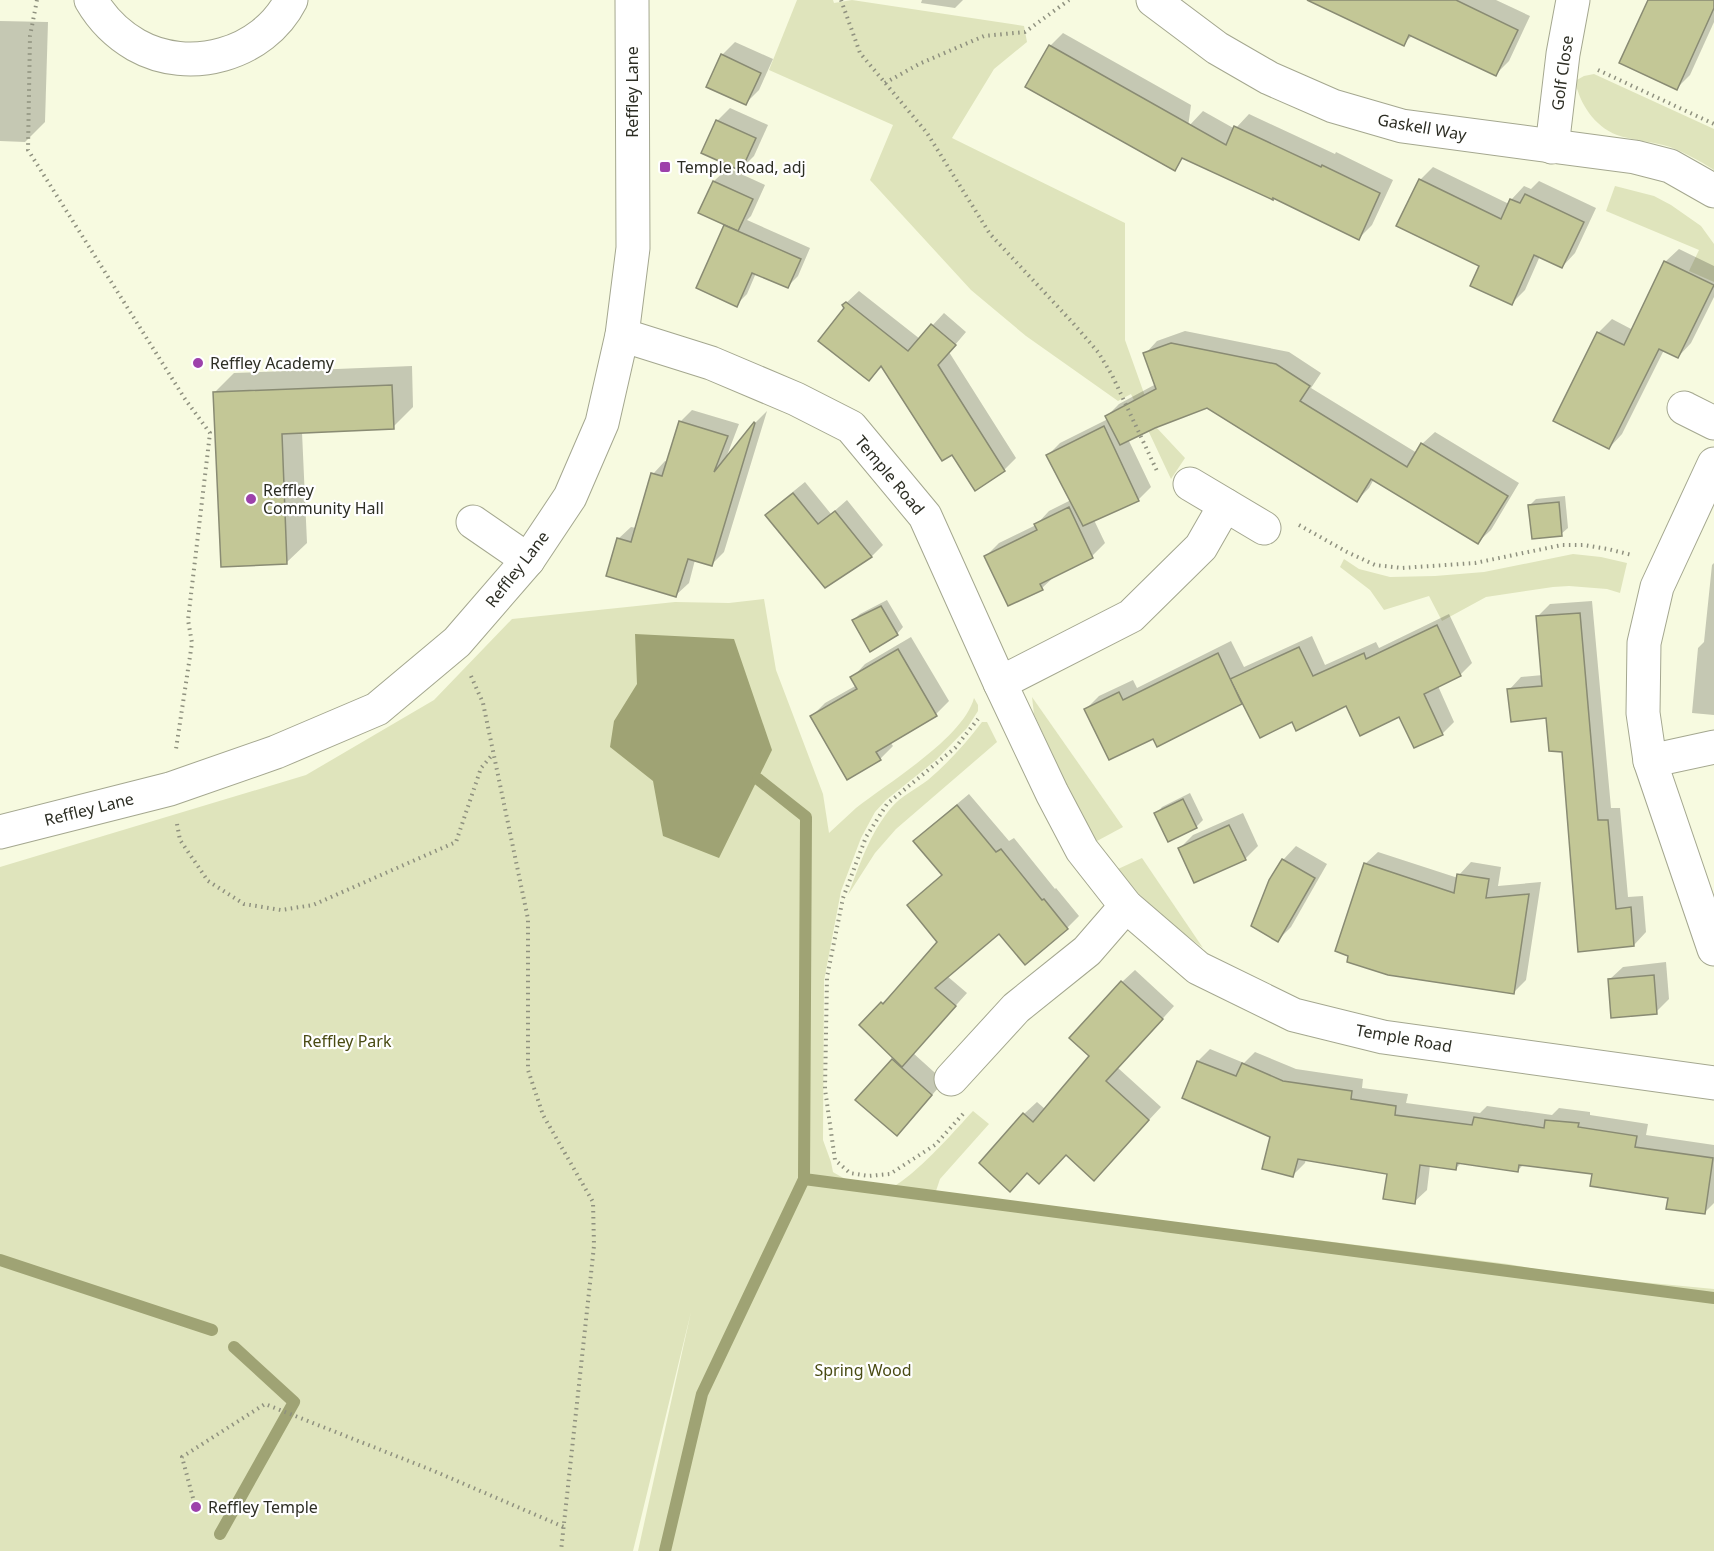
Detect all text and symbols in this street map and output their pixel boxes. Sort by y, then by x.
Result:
street label: Golf Close [1546,34,1578,112]
street label: Reffley Lane [621,46,643,138]
street label: Gaskell Way [1376,108,1469,146]
place label: Temple Road, adj [677,156,806,178]
marker: Temple Road, adj [658,160,672,174]
place label: Reffley Academy [210,352,335,374]
marker: Reffley Academy [191,356,205,370]
street label: Temple Road [850,431,930,519]
place label: Reffley Community Hall [263,479,384,519]
marker: Reffley Community Hall [244,492,258,506]
street label: Reffley Lane [480,526,554,612]
street label: Reffley Lane [42,787,136,831]
street label: Temple Road [1354,1019,1454,1057]
park label: Reffley Park [303,1030,392,1052]
park label: Spring Wood [814,1359,912,1381]
place label: Reffley Temple [208,1496,318,1518]
marker: Reffley Temple [189,1500,203,1514]

